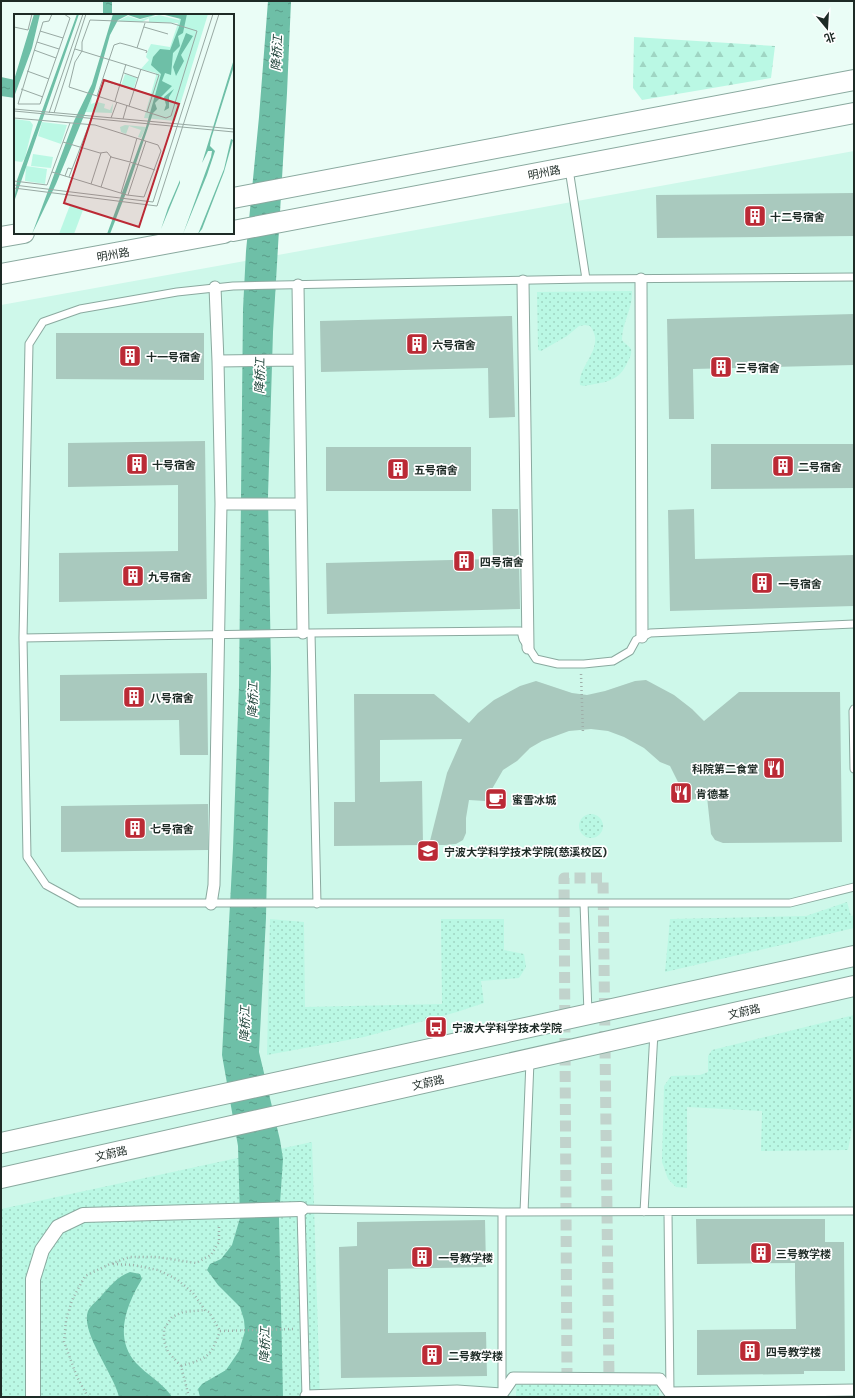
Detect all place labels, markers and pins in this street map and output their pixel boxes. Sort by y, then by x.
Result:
building icon: 十二号宿舍 [742,203,768,229]
place label: 十二号宿舍 [770,210,825,223]
building icon: 六号宿舍 [404,331,430,357]
place label: 六号宿舍 [432,338,476,351]
building icon: 十一号宿舍 [117,343,143,369]
place label: 十一号宿舍 [146,350,201,363]
building icon: 三号宿舍 [708,354,734,380]
place label: 三号宿舍 [736,361,780,374]
building icon: 十号宿舍 [124,451,150,477]
building icon: 二号宿舍 [770,453,796,479]
building icon: 五号宿舍 [385,456,411,482]
place label: 十号宿舍 [152,458,196,471]
place label: 二号宿舍 [798,460,842,473]
place label: 五号宿舍 [414,463,458,476]
building icon: 四号宿舍 [451,548,477,574]
place label: 四号宿舍 [480,555,524,568]
building icon: 九号宿舍 [120,563,146,589]
place label: 九号宿舍 [148,570,192,583]
building icon: 一号宿舍 [749,570,775,596]
place label: 一号宿舍 [778,577,822,590]
building icon: 八号宿舍 [121,684,147,710]
place label: 八号宿舍 [150,691,194,704]
restaurant icon: 科院第二食堂 [761,755,787,781]
place label: 科院第二食堂 [692,762,758,775]
restaurant icon: 肯德基 [668,780,694,806]
cafe icon: 蜜雪冰城 [483,786,509,812]
place label: 肯德基 [696,787,729,800]
place label: 蜜雪冰城 [512,793,557,806]
building icon: 七号宿舍 [122,815,148,841]
place label: 七号宿舍 [150,822,194,835]
school or university icon: 宁波大学科学技术学院(慈溪校区) [415,838,441,864]
place label: 宁波大学科学技术学院(慈溪校区) [444,845,608,858]
bus stop icon: 宁波大学科学技术学院 [423,1014,449,1040]
place label: 宁波大学科学技术学院 [452,1021,562,1034]
building icon: 三号教学楼 [748,1240,774,1266]
building icon: 一号教学楼 [409,1244,435,1270]
place label: 三号教学楼 [776,1247,831,1260]
place label: 一号教学楼 [438,1251,493,1264]
building icon: 四号教学楼 [737,1338,763,1364]
building icon: 二号教学楼 [419,1342,445,1368]
place label: 四号教学楼 [766,1345,821,1358]
place label: 二号教学楼 [448,1349,503,1362]

